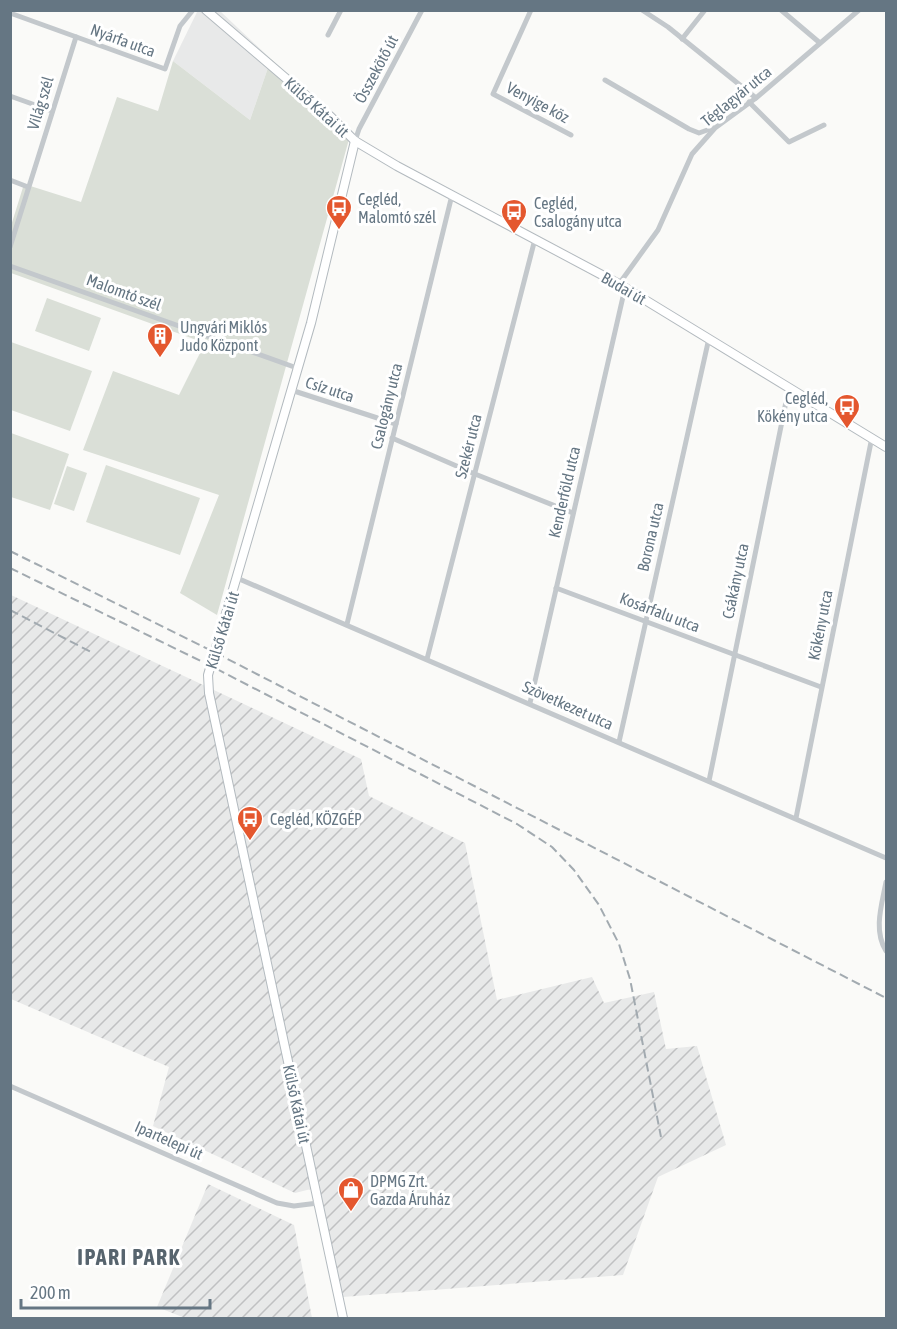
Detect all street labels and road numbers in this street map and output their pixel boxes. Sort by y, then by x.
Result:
street label: Nyárfa utca [88,20,158,61]
street label: Összekötő út [351,32,402,106]
street label: Téglagyár utca [697,62,775,131]
street label: Világ szél [23,73,58,132]
street label: Külső Kátai út [281,73,353,141]
street label: Venyige köz [503,78,573,127]
street label: Budai út [598,268,650,308]
street label: Malomtó szél [84,270,165,314]
street label: Csalogány utca [367,361,406,451]
street label: Csíz utca [303,373,357,405]
street label: Szekér utca [451,412,485,480]
street label: Kenderföld utca [545,445,583,539]
street label: Borona utca [633,501,667,573]
street label: Csákány utca [718,542,753,621]
street label: Kökény utca [804,588,837,662]
street label: Külső Kátai út [202,589,242,671]
street label: Kosárfalu utca [617,589,703,635]
street label: Szövetkezet utca [520,677,616,733]
street label: Külső Kátai út [280,1063,314,1145]
street label: Ipartelepi út [132,1117,206,1164]

